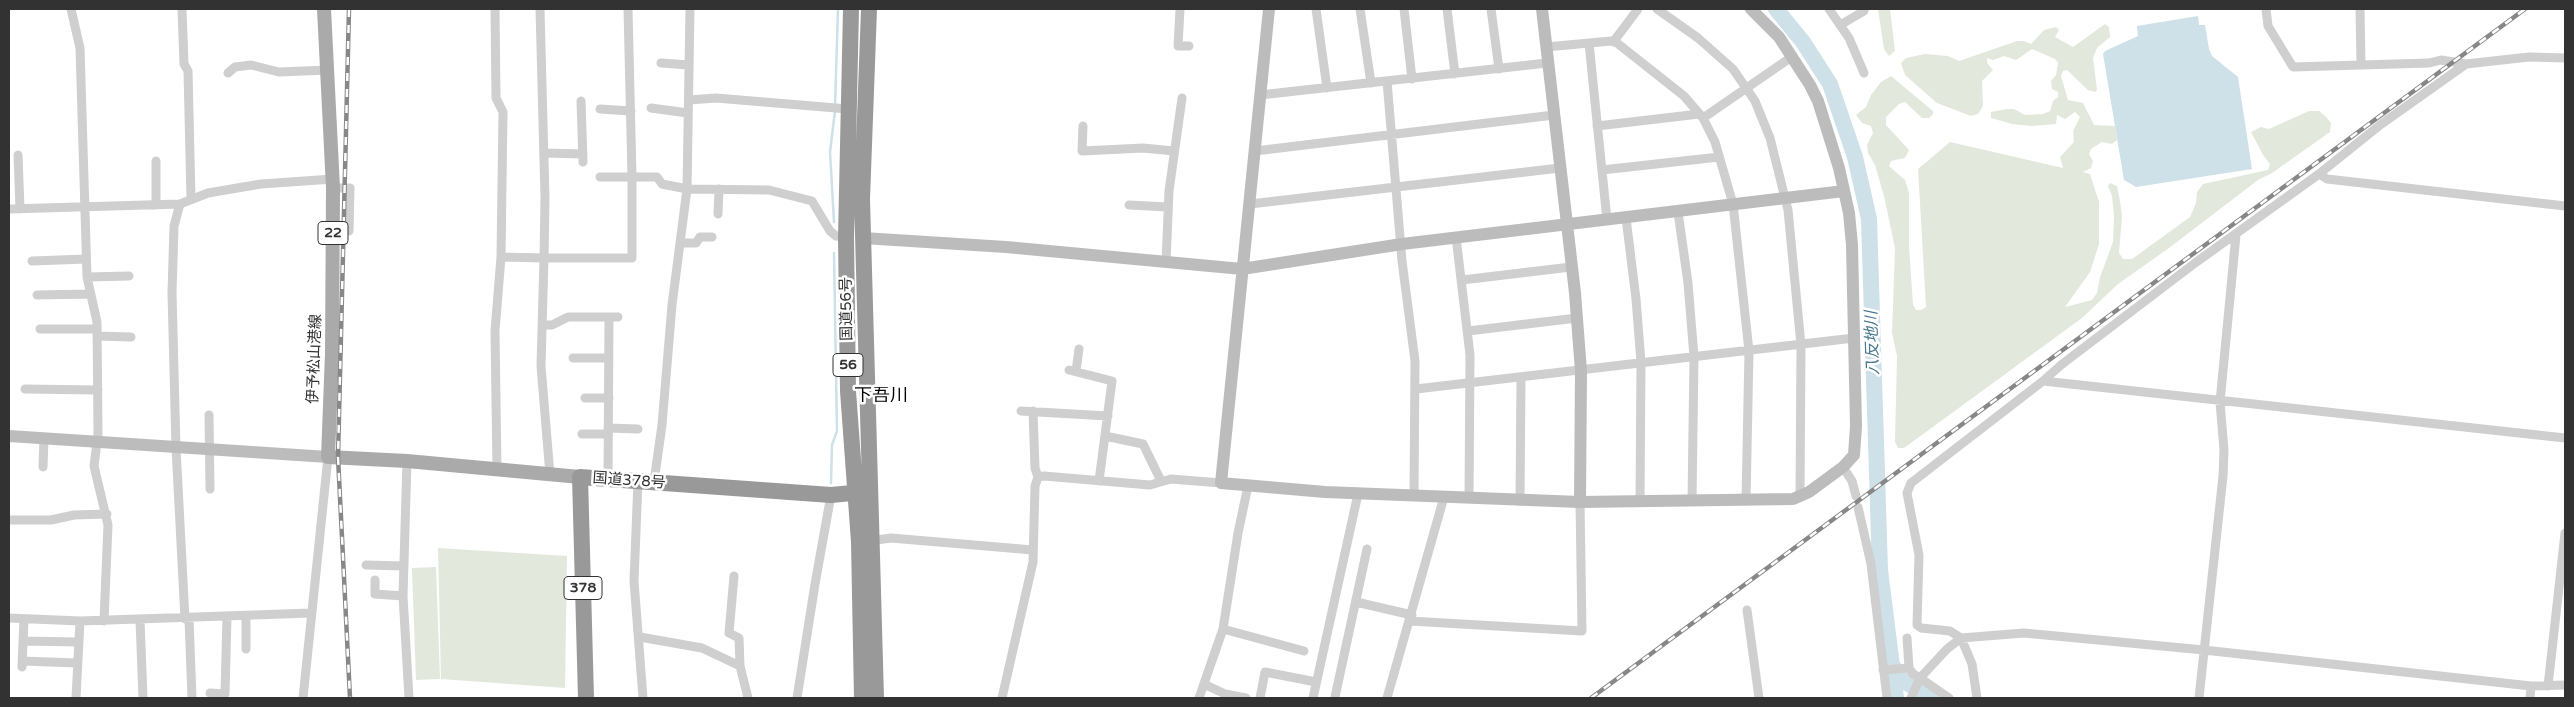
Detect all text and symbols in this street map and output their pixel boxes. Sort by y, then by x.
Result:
road number: 22 [318,222,348,244]
street label: 国道56号 [837,277,857,341]
water label: 八反地川 [1862,311,1884,375]
street label: 伊予松山港線 [304,314,326,404]
road number: 56 [833,354,863,376]
district label: 下吾川 [854,385,908,407]
street label: 国道378号 [592,469,666,493]
road number: 378 [564,576,602,600]

